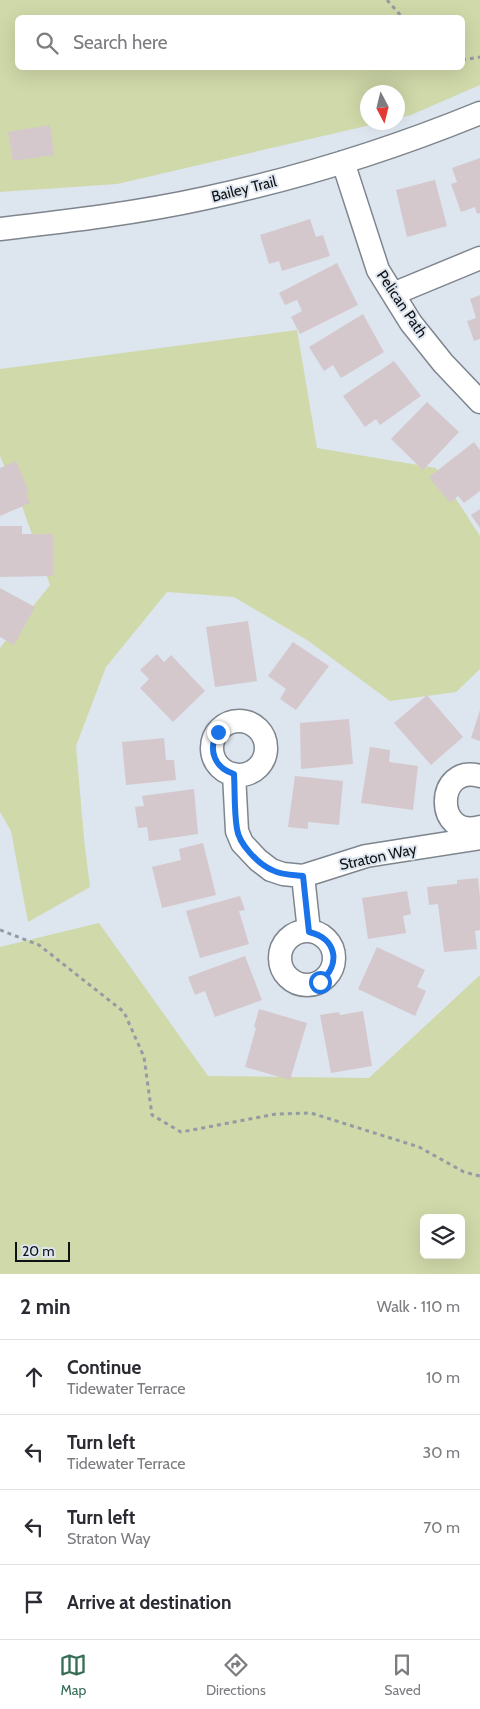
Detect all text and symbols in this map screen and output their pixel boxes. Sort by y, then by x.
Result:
search box [15,15,465,70]
icon: search [33,29,61,57]
text: Search here [73,31,167,54]
north arrow [360,85,405,130]
street label: Bailey Trail [210,172,279,206]
street label: Pelican Path [373,267,431,341]
route end [207,721,230,744]
street label: Straton Way [338,840,419,874]
route start [309,971,332,994]
map controls [420,1214,465,1259]
button: layers [420,1214,465,1259]
scale bar [15,1239,70,1262]
text: 20 m [22,1242,55,1260]
text: 2 min [20,1294,71,1319]
text: Walk · 110 m [377,1297,460,1316]
text: Continue [67,1356,141,1379]
icon: ahead [20,1363,48,1391]
text: 10 m [426,1368,460,1387]
text: Tidewater Terrace [67,1379,186,1398]
text: Turn left [67,1431,135,1454]
icon: left [20,1438,48,1466]
text: 30 m [423,1443,460,1462]
text: Tidewater Terrace [67,1454,186,1473]
text: Turn left [67,1506,135,1529]
icon: left [20,1513,48,1541]
text: 70 m [423,1518,460,1537]
text: Straton Way [67,1529,151,1548]
icon: arrive [20,1588,48,1616]
text: Arrive at destination [67,1591,231,1614]
tab: Map [59,1651,87,1699]
tab: Directions [206,1651,266,1699]
tab: Saved [384,1651,421,1699]

